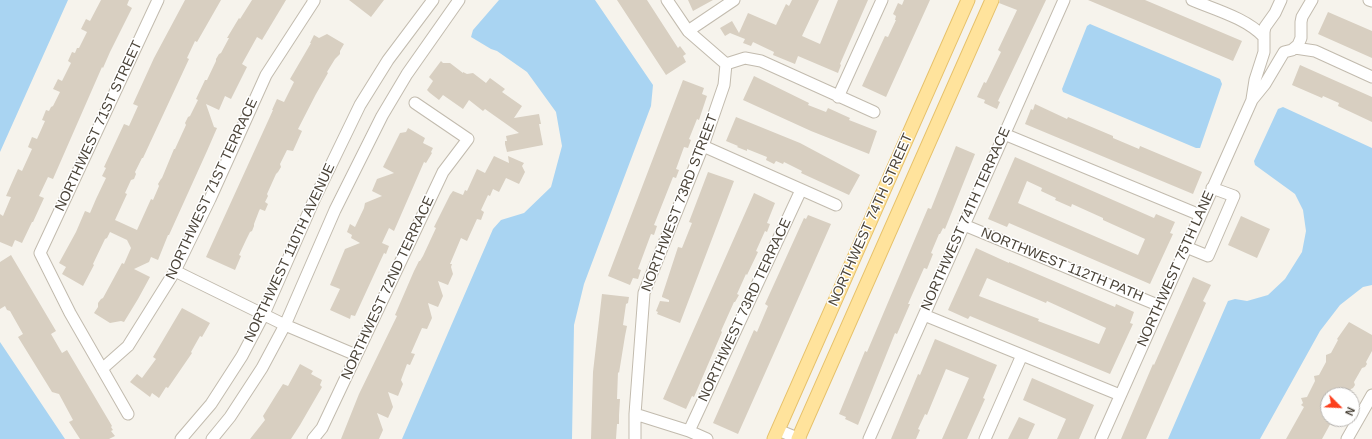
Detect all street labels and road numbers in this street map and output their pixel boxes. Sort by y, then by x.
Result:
street label: NORTHWEST 71ST STREET [52,38,146,214]
street label: NORTHWEST 71ST TERRACE [163,96,261,282]
street label: NORTHWEST 73RD STREET [638,112,722,294]
street label: NORTHWEST 74TH TERRACE [918,125,1014,313]
street label: NORTHWEST 74TH STREET [825,131,917,309]
street label: NORTHWEST 110TH AVENUE [241,161,339,345]
street label: NORTHWEST 75TH LANE [1134,189,1218,349]
street label: NORTHWEST 72ND TERRACE [338,194,438,382]
street label: NORTHWEST 73RD TERRACE [695,216,795,404]
street label: NORTHWEST 112TH PATH [978,225,1146,305]

